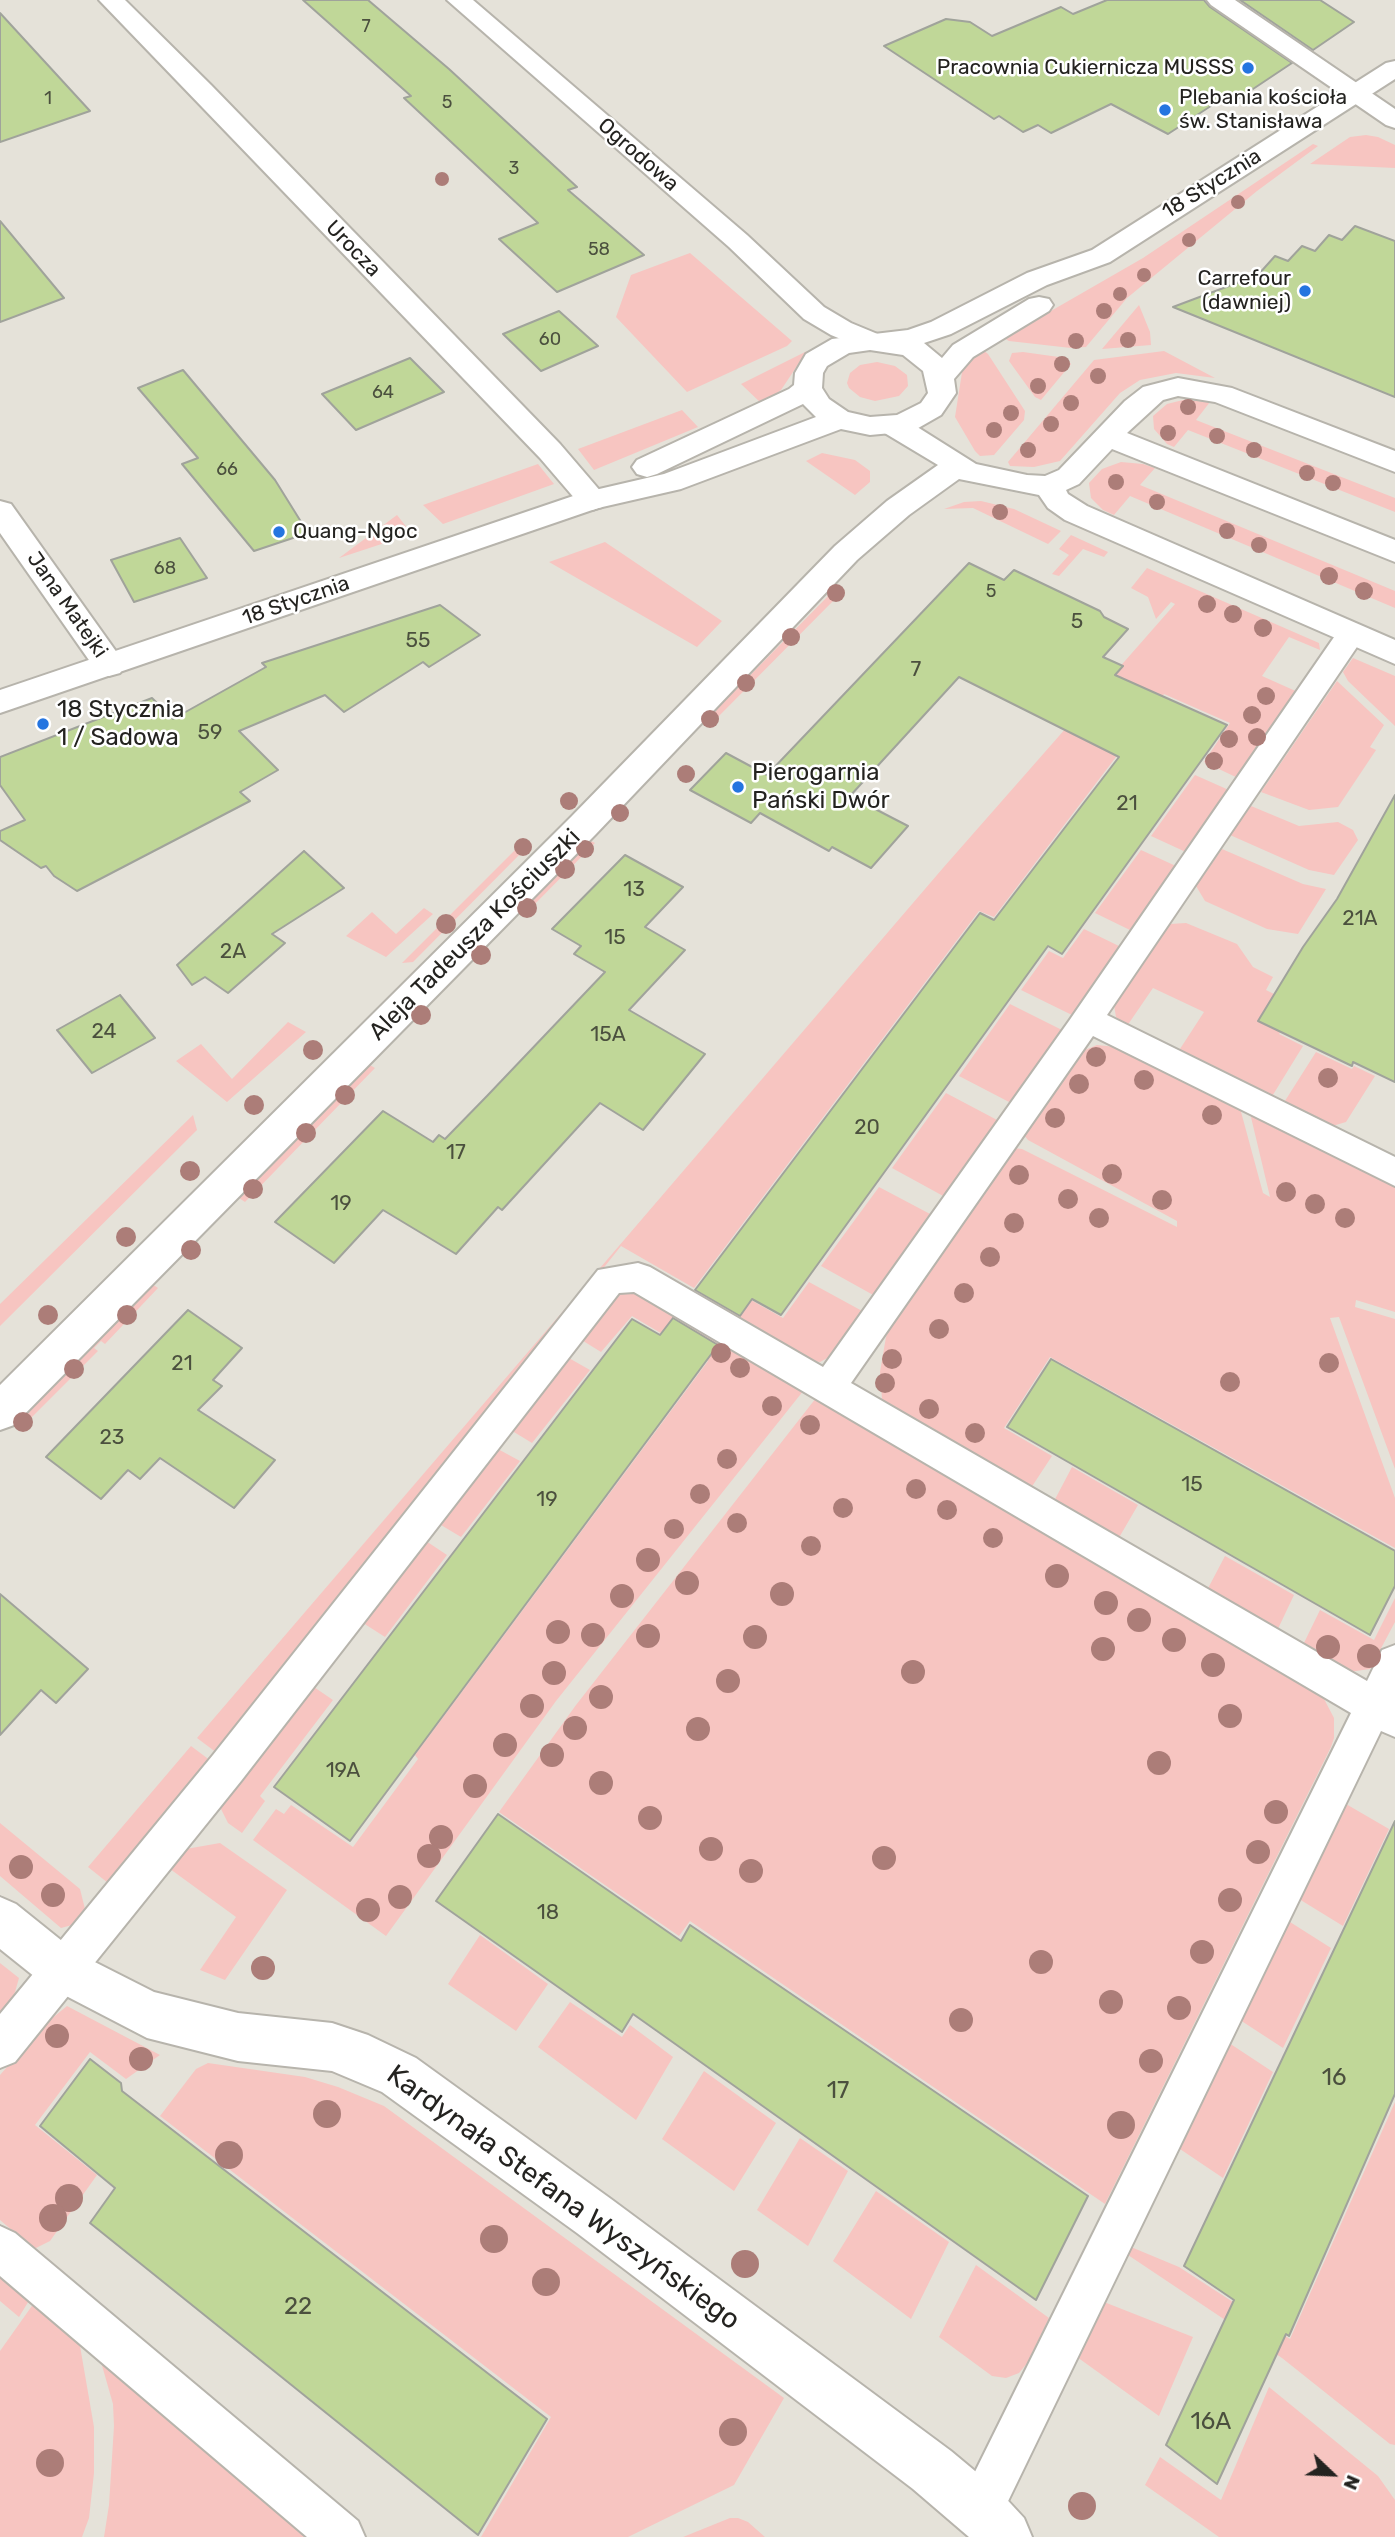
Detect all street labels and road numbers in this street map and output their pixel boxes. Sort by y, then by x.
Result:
street label: Ogrodowa [592,113,684,197]
street label: 18 Stycznia [1158,144,1266,224]
street label: Urocza [320,216,386,282]
street label: Jana Matejki [21,547,113,663]
street label: 18 Stycznia [239,571,353,631]
street label: Aleja Tadeusza Kościuszki [363,823,587,1047]
street label: Kardynała Stefana Wyszyńskiego [380,2058,746,2338]

